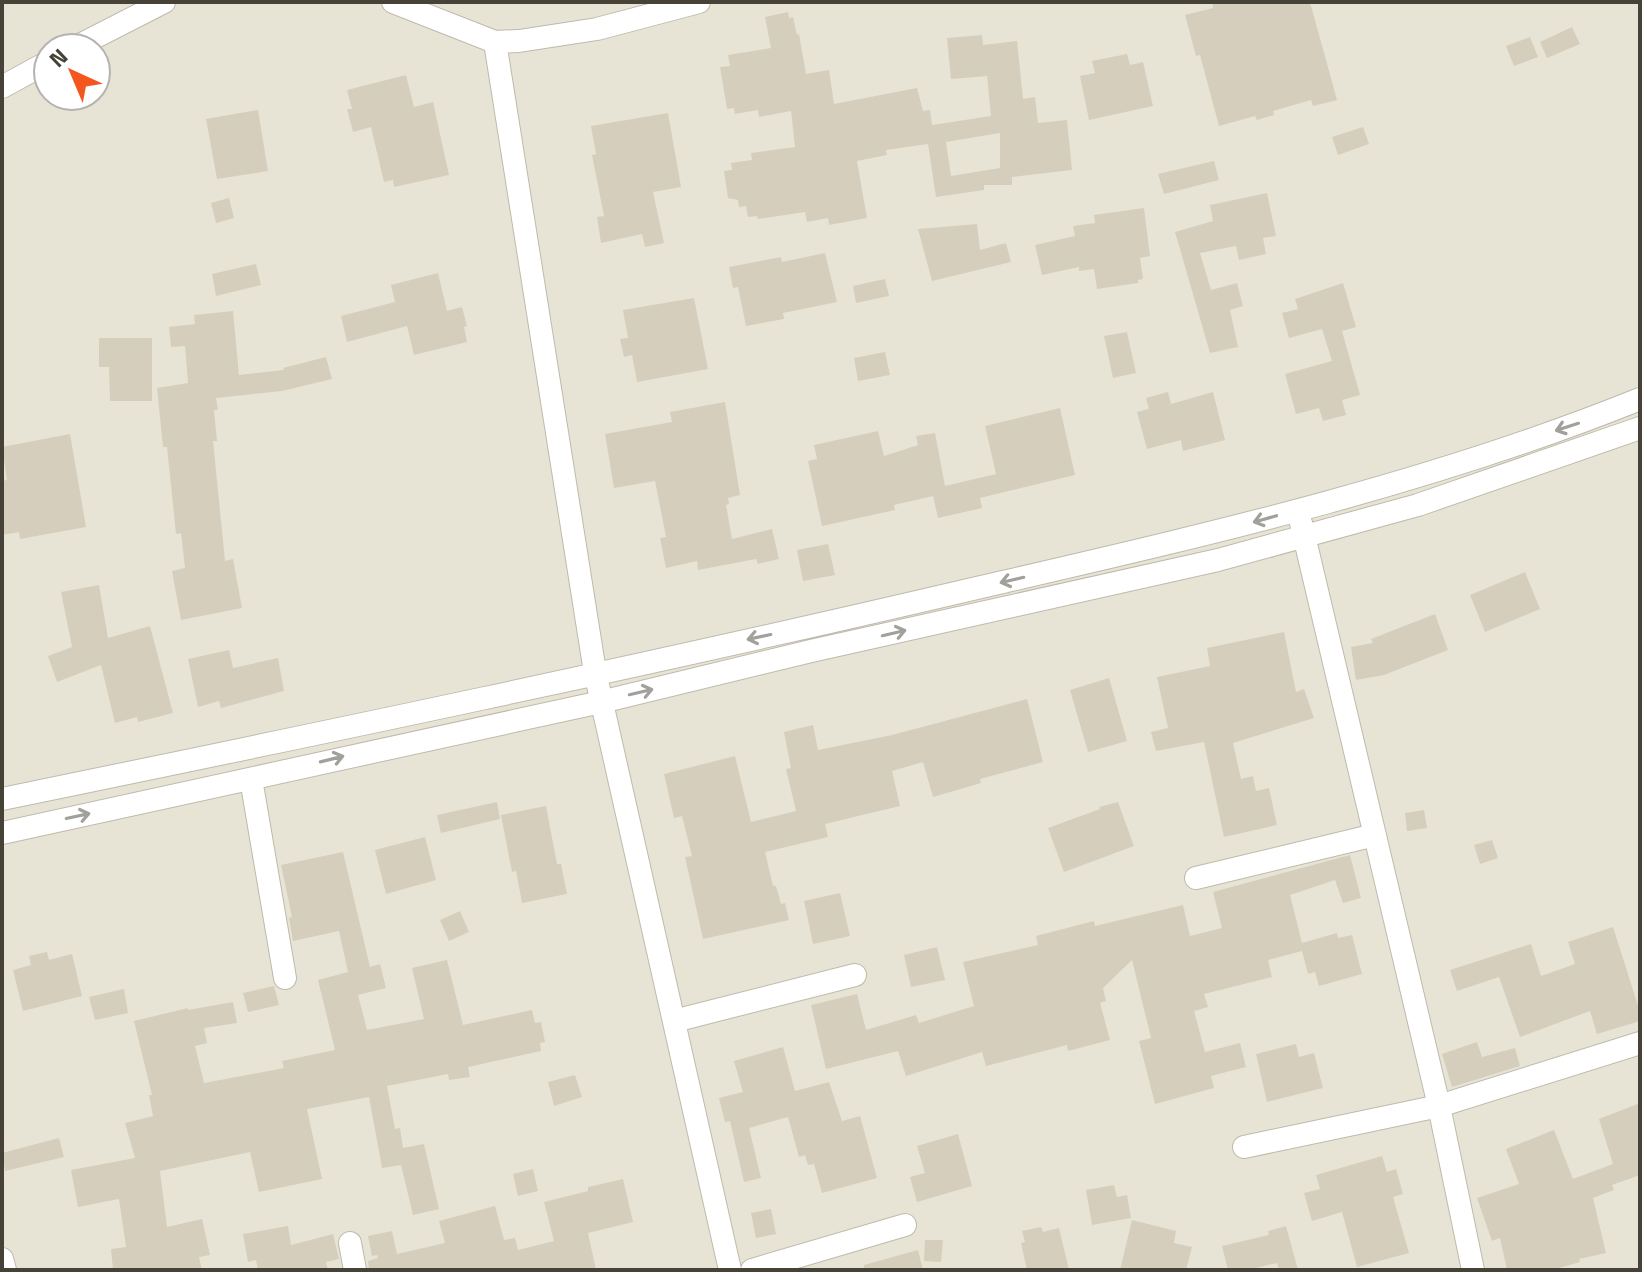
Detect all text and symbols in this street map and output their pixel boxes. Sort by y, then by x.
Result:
north arrow [32,32,112,112]
text: N [41,40,75,75]
one-way arrow [1555,420,1581,435]
one-way arrow [1253,512,1279,527]
one-way arrow [1000,573,1026,588]
one-way arrow [880,625,906,640]
one-way arrow [746,630,772,645]
one-way arrow [627,684,653,699]
one-way arrow [318,751,344,766]
one-way arrow [65,808,91,823]

